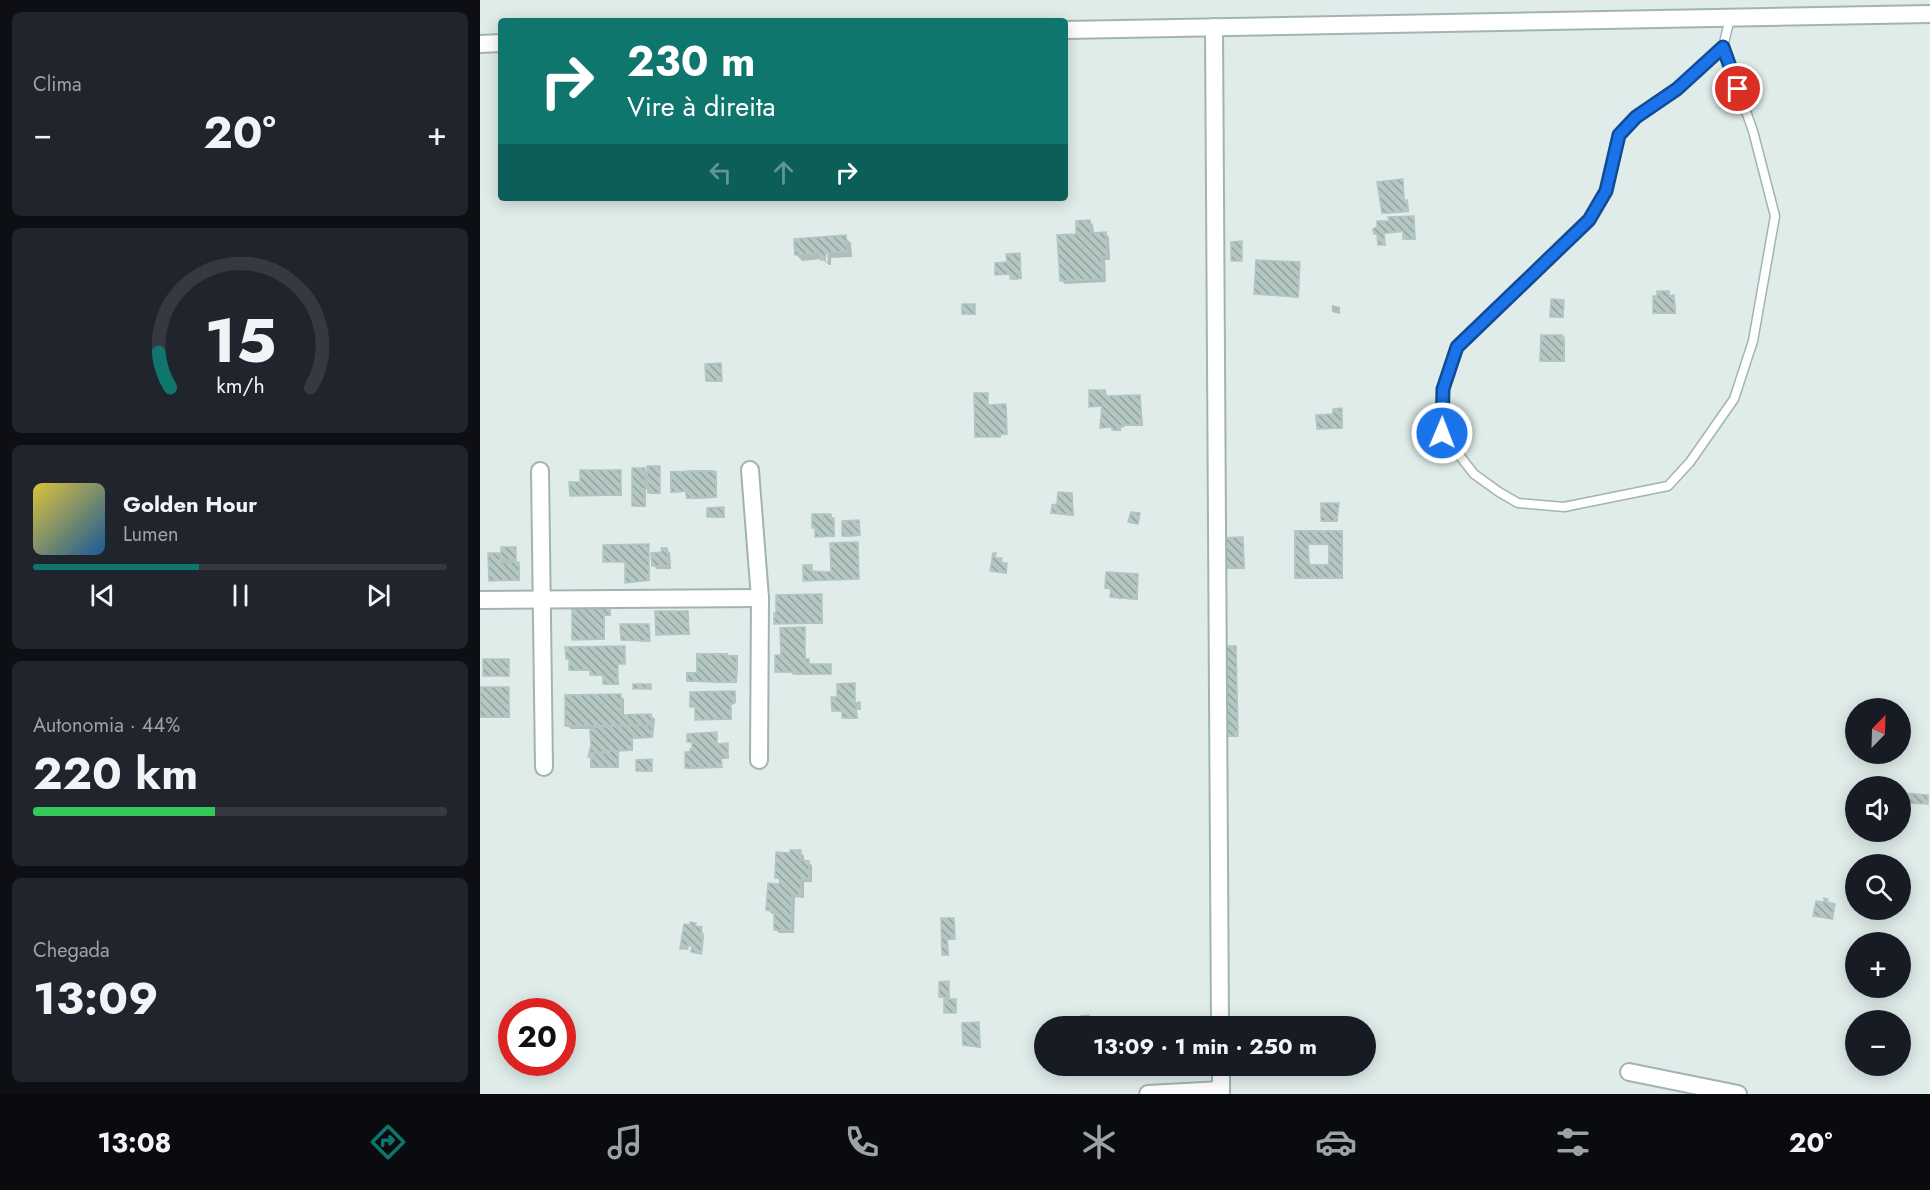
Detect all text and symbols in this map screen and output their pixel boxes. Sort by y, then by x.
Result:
text: 230 m [627,31,755,92]
icon: right [528,42,606,120]
pin [1712,63,1763,114]
text: Clima [33,70,82,99]
icon: arrive [1721,72,1754,105]
text: Vire à direita [627,87,776,126]
text: 20° [203,100,276,165]
text: − [33,110,52,157]
text: + [427,110,447,157]
icon: left [704,156,737,189]
icon: ahead [767,156,800,189]
icon: right [830,156,863,189]
text: 15 [204,295,276,385]
text: km/h [216,370,264,401]
position arrow [1410,401,1474,465]
text: Golden Hour [123,488,257,520]
text: Lumen [123,520,179,549]
icon: previous [86,579,119,612]
icon: pause [224,579,257,612]
icon: next [362,579,395,612]
north arrow [1845,698,1911,764]
map controls [1845,698,1911,1076]
text: Autonomia · 44% [33,711,180,740]
text: 220 km [33,741,198,806]
button: sound [1845,776,1911,842]
button: search [1845,854,1911,920]
button: + [1845,932,1911,998]
text: Chegada [33,936,110,965]
text: 13:09 [33,966,158,1031]
speed limit sign: 20 [498,998,576,1076]
button: − [1845,1010,1911,1076]
text: 13:09 · 1 min · 250 m [1093,1030,1317,1062]
icon: directions [367,1121,409,1163]
icon: music [604,1121,646,1163]
icon: phone [841,1121,883,1163]
icon: climate [1078,1121,1120,1163]
icon: car [1315,1121,1357,1163]
icon: filters [1552,1121,1594,1163]
text: 13:08 [98,1123,172,1162]
text: 20° [1789,1123,1832,1162]

